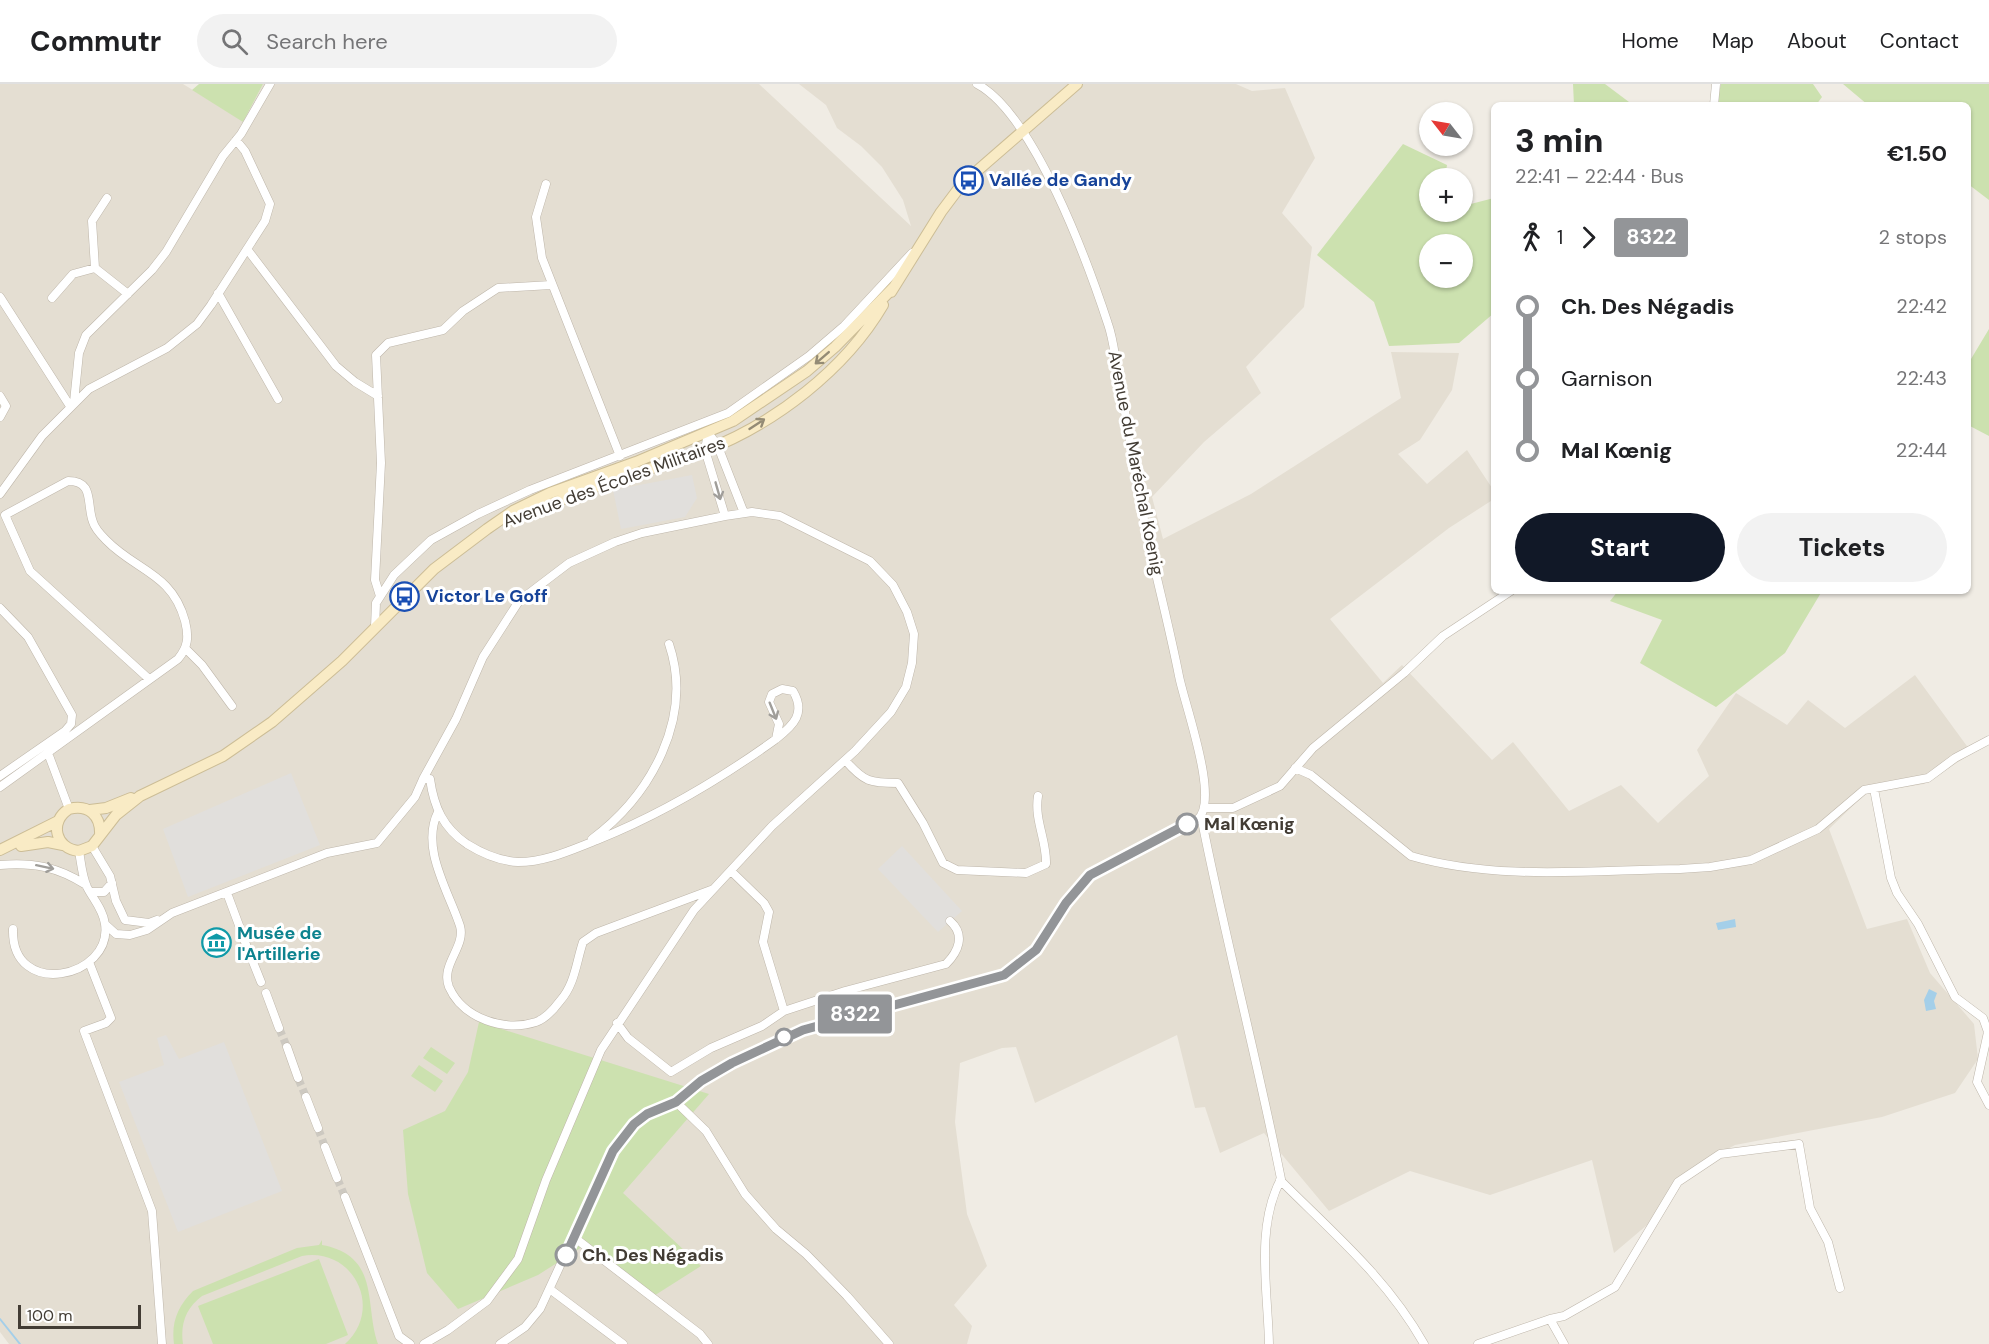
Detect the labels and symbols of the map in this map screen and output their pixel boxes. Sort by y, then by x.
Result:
north arrow [1419,102,1473,156]
bus stop icon: Vallée de Gandy [952,164,984,196]
place label: Vallée de Gandy [989,168,1132,192]
street label: Avenue du Maréchal Koenig [1102,349,1170,577]
one-way arrow [815,351,830,365]
one-way arrow [748,418,765,430]
street label: Avenue des Écoles Militaires [499,431,729,533]
one-way arrow [713,481,724,500]
bus stop icon: Victor Le Goff [389,580,421,612]
place label: Victor Le Goff [426,584,548,608]
one-way arrow [768,701,779,720]
place label: Mal Kœnig [1204,812,1295,836]
marker: Mal Kœnig [1176,813,1198,835]
one-way arrow [35,862,54,873]
place label: Musée de l'Artillerie [237,921,322,966]
museum icon: Musée de l'Artillerie [200,927,232,959]
line badge: 8322 [813,994,897,1034]
unlabelled marker [775,1028,793,1046]
place label: Ch. Des Négadis [582,1243,724,1267]
marker: Ch. Des Négadis [555,1244,577,1266]
scale bar [18,1302,141,1330]

